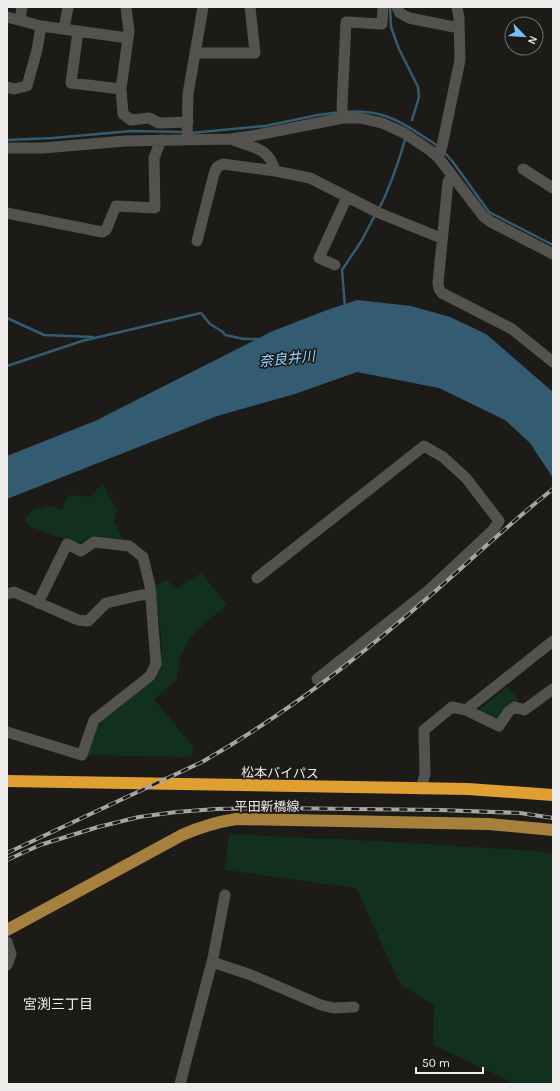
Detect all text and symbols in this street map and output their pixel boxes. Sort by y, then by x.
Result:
north arrow [504,16,544,56]
text: N [525,34,540,46]
water label: 奈良井川 [258,347,318,370]
street label: 松本バイパス [241,765,319,781]
street label: 平田新橋線 [234,799,300,814]
district label: 宮渕三丁目 [23,996,93,1013]
scale bar [416,1049,483,1075]
text: 50 m [422,1056,450,1070]

